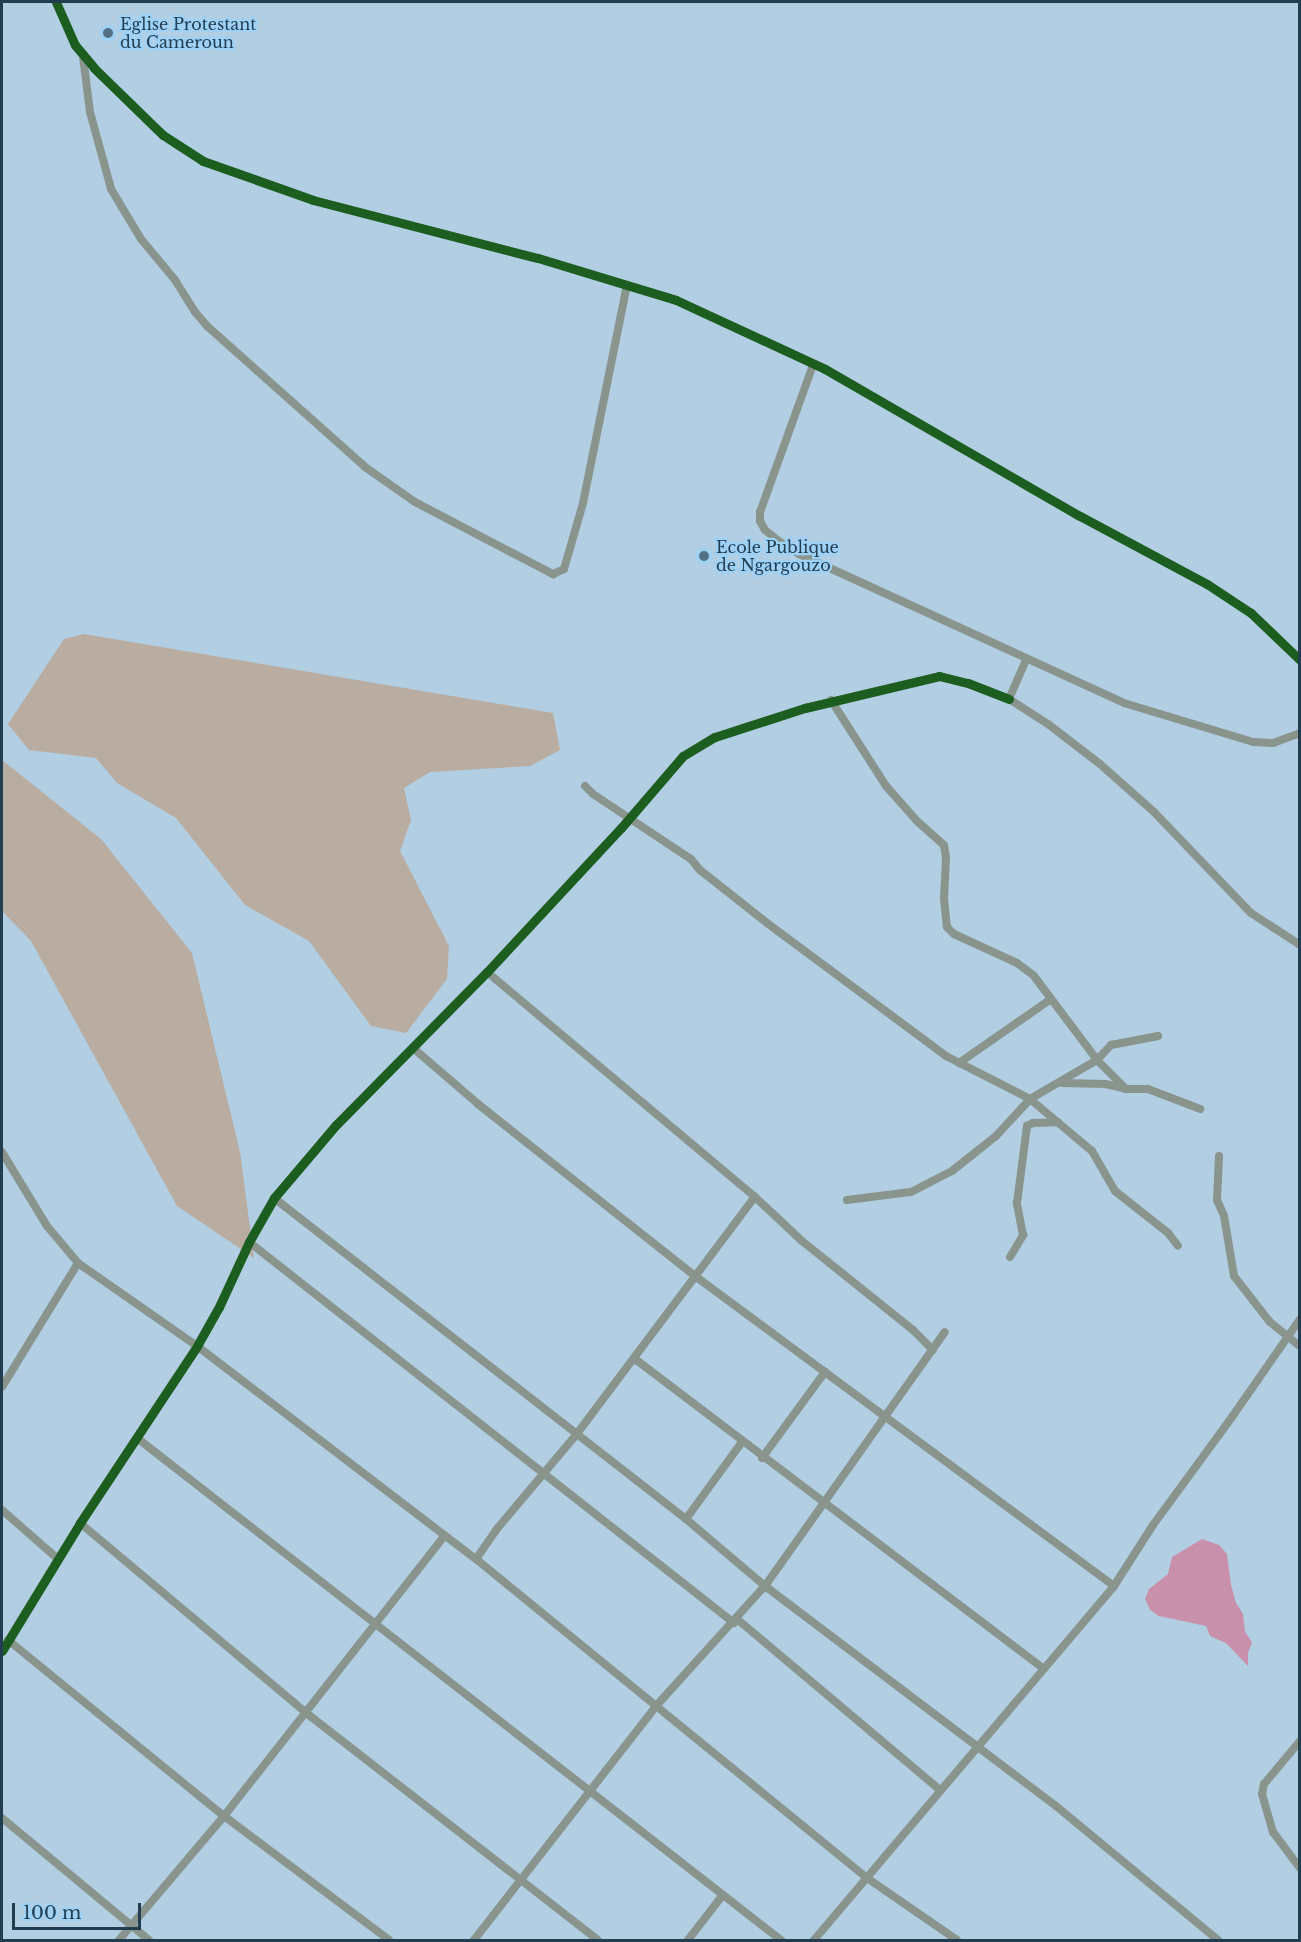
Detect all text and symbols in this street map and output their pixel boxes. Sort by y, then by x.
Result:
place label: Eglise Protestant du Cameroun [120,14,256,52]
marker: Eglise Protestant du Cameroun [101,26,115,40]
place label: Ecole Publique de Ngargouzo [716,537,839,575]
marker: Ecole Publique de Ngargouzo [697,549,711,563]
scale bar [15,1891,144,1929]
text: 100 m [23,1902,81,1924]

